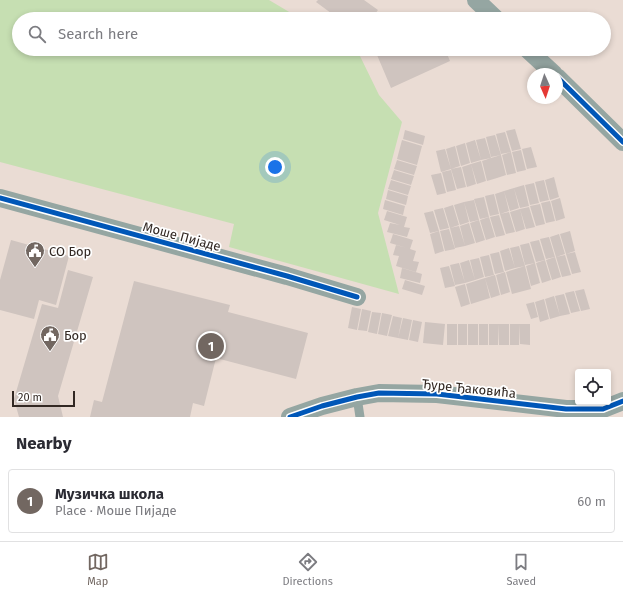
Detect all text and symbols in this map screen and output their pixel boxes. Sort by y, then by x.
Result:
search box [12,12,611,56]
icon: search [26,23,48,45]
text: Search here [58,25,138,43]
north arrow [527,68,563,104]
your location [265,157,285,177]
street label: Моше Пијаде [141,219,223,254]
public building icon: СО Бор [24,240,46,268]
place label: СО Бор [49,244,91,259]
public building icon: Бор [39,324,61,352]
place label: Бор [64,328,87,343]
pin: 1 [198,331,224,361]
map controls [575,369,611,405]
button: locate [575,369,611,405]
street label: Ђуре Ђаковића [421,376,517,401]
scale bar [12,389,75,408]
text: 20 m [18,391,42,404]
text: Nearby [16,433,71,454]
text: Музичка школа [55,485,164,503]
text: 1 [27,494,33,509]
text: 60 m [577,494,606,509]
text: Place · Моше Пијаде [55,503,176,518]
tab: Map [87,551,109,588]
tab: Directions [282,551,333,588]
tab: Saved [506,551,536,588]

